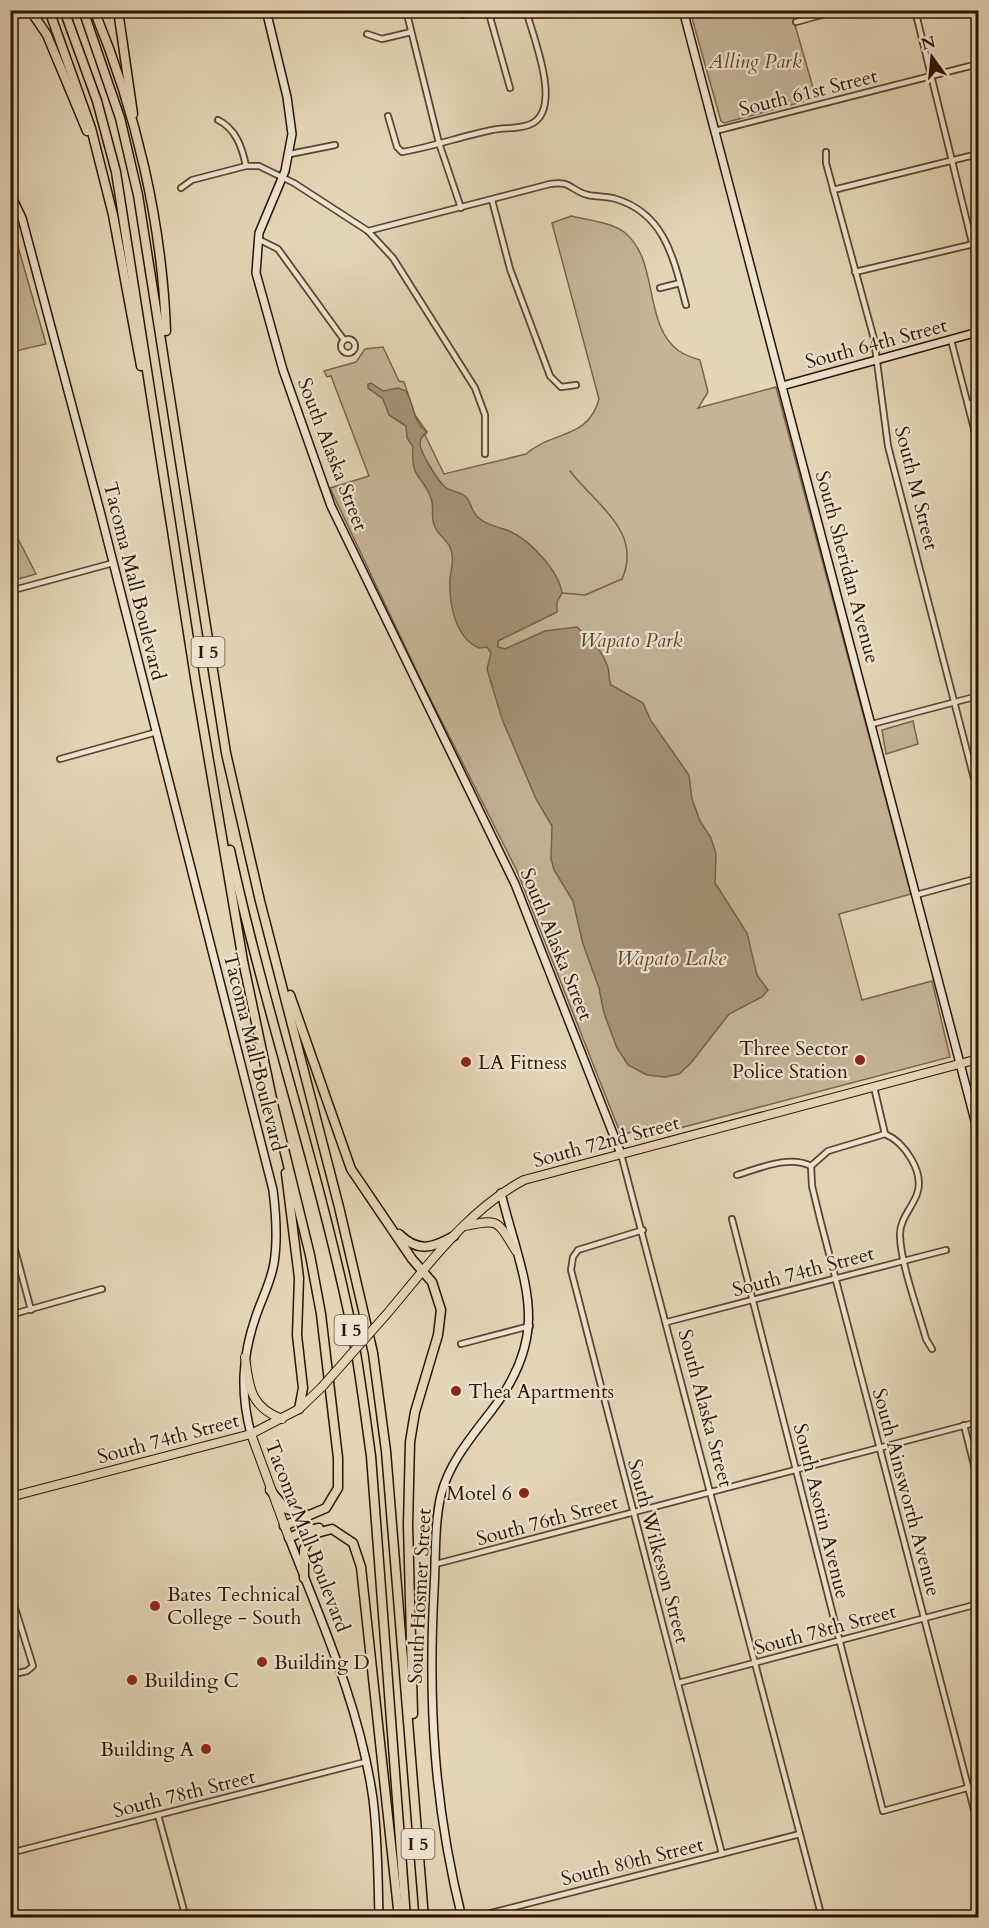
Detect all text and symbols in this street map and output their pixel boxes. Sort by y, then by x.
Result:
north arrow [902,27,962,87]
text: N [919,31,938,56]
park label: Alling Park [707,48,802,75]
street label: South 61st Street [736,62,881,123]
street label: South 64th Street [802,311,951,375]
street label: South Alaska Street [291,374,374,535]
street label: South M Street [888,423,945,554]
street label: South Sheridan Avenue [809,468,886,666]
street label: Tacoma Mall Boulevard [97,479,172,683]
park label: Wapato Park [580,627,683,654]
road number: I 5 [192,637,224,667]
street label: South Alaska Street [514,864,600,1025]
water label: Wapato Lake [616,944,727,973]
street label: Tacoma Mall Boulevard [217,950,292,1154]
place label: Three Sector Police Station [732,1035,849,1085]
place label: LA Fitness [478,1049,567,1076]
marker: Three Sector Police Station [853,1053,867,1067]
marker: LA Fitness [459,1055,473,1069]
street label: South 72nd Street [530,1109,683,1174]
street label: South 74th Street [729,1239,878,1303]
road number: I 5 [334,1315,368,1345]
street label: South Alaska Street [672,1326,740,1490]
place label: Thea Apartments [468,1378,614,1405]
marker: Thea Apartments [449,1384,463,1398]
street label: South Ainsworth Avenue [866,1385,947,1599]
street label: South 74th Street [94,1406,243,1470]
street label: South Asotin Avenue [787,1421,856,1602]
street label: Tacoma Mall Boulevard [258,1436,357,1636]
street label: South Wilkeson Street [621,1456,696,1647]
place label: Motel 6 [446,1480,512,1507]
marker: Motel 6 [517,1486,531,1500]
street label: South 76th Street [473,1488,622,1552]
street label: South Hosmer Street [401,1507,438,1684]
place label: Bates Technical College - South [167,1581,301,1631]
street label: South 78th Street [751,1597,900,1661]
marker: Bates Technical College - South [148,1599,162,1613]
place label: Building D [274,1649,370,1676]
marker: Building D [255,1655,269,1669]
place label: Building C [144,1667,239,1694]
marker: Building C [125,1673,139,1687]
place label: Building A [100,1736,195,1763]
marker: Building A [199,1742,213,1756]
street label: South 78th Street [110,1763,259,1824]
road number: I 5 [402,1829,434,1859]
street label: South 80th Street [558,1831,707,1892]

